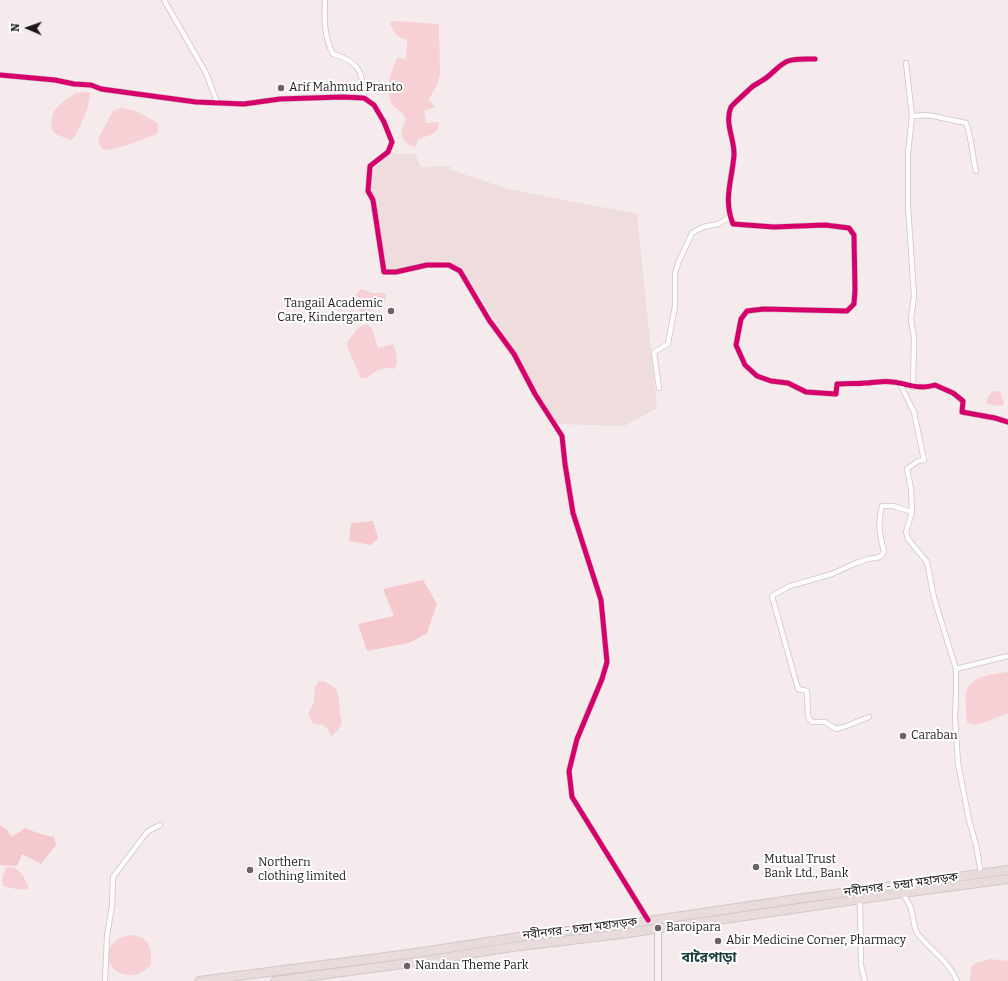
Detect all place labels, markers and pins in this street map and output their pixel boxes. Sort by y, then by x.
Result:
place label: Arif Mahmud Pranto [289,81,403,95]
marker: Arif Mahmud Pranto [276,83,286,93]
place label: Tangail Academic Care, Kindergarten [277,297,383,325]
marker: Tangail Academic Care, Kindergarten [386,306,396,316]
place label: Caraban [911,729,958,743]
marker: Caraban [898,731,908,741]
place label: Mutual Trust Bank Ltd., Bank [764,853,848,881]
place label: Northern clothing limited [258,856,346,884]
marker: Mutual Trust Bank Ltd., Bank [751,862,761,872]
marker: Northern clothing limited [245,865,255,875]
place label: Baroipara [666,921,721,935]
marker: Baroipara [653,923,663,933]
place label: Abir Medicine Corner, Pharmacy [726,934,906,948]
marker: Abir Medicine Corner, Pharmacy [713,936,723,946]
place label: Nandan Theme Park [415,959,529,973]
marker: Nandan Theme Park [402,961,412,971]

